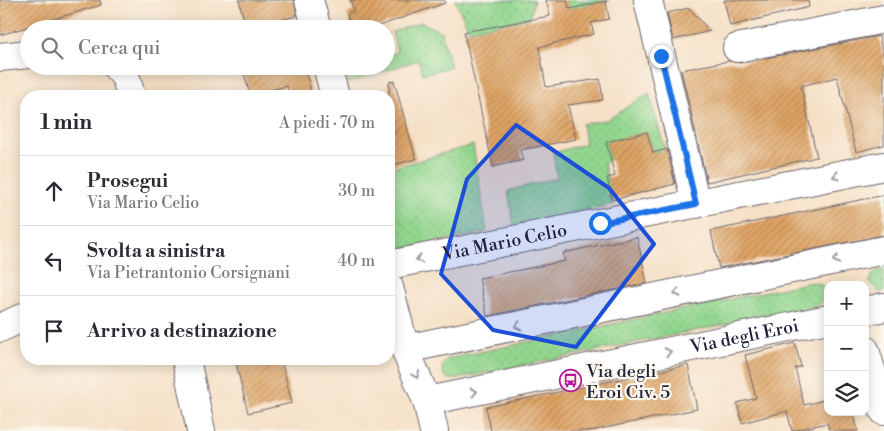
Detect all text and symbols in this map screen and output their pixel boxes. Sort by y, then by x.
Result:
search box [20,20,395,75]
icon: search [38,34,66,62]
text: Cerca qui [78,36,161,60]
route end [650,45,673,68]
text: 1 min [40,110,92,136]
text: A piedi · 70 m [279,113,375,133]
text: Prosegui [87,169,168,193]
one-way arrow [832,170,841,181]
icon: ahead [40,177,68,205]
text: 30 m [338,181,375,201]
text: Via Mario Celio [87,193,199,213]
route start [589,212,612,235]
street label: Via Mario Celio [440,219,569,266]
text: Svolta a sinistra [87,239,225,263]
icon: left [40,247,68,275]
text: 40 m [338,251,375,271]
one-way arrow [415,253,424,263]
one-way arrow [832,254,841,265]
text: Via Pietrantonio Corsignani [87,263,290,283]
map controls [824,281,869,416]
button: + [824,281,869,326]
one-way arrow [673,287,682,298]
street label: Via degli Eroi [687,314,801,359]
icon: arrive [40,317,68,345]
text: Arrivo a destinazione [87,319,277,343]
one-way arrow [514,320,522,330]
button: − [824,326,869,371]
one-way arrow [663,347,672,357]
place label: Via degli Eroi Civ. 5 [585,360,670,404]
bus stop icon: Via degli Eroi Civ. 5 [558,369,582,393]
one-way arrow [410,370,420,379]
button: layers [824,371,869,416]
one-way arrow [470,387,479,397]

